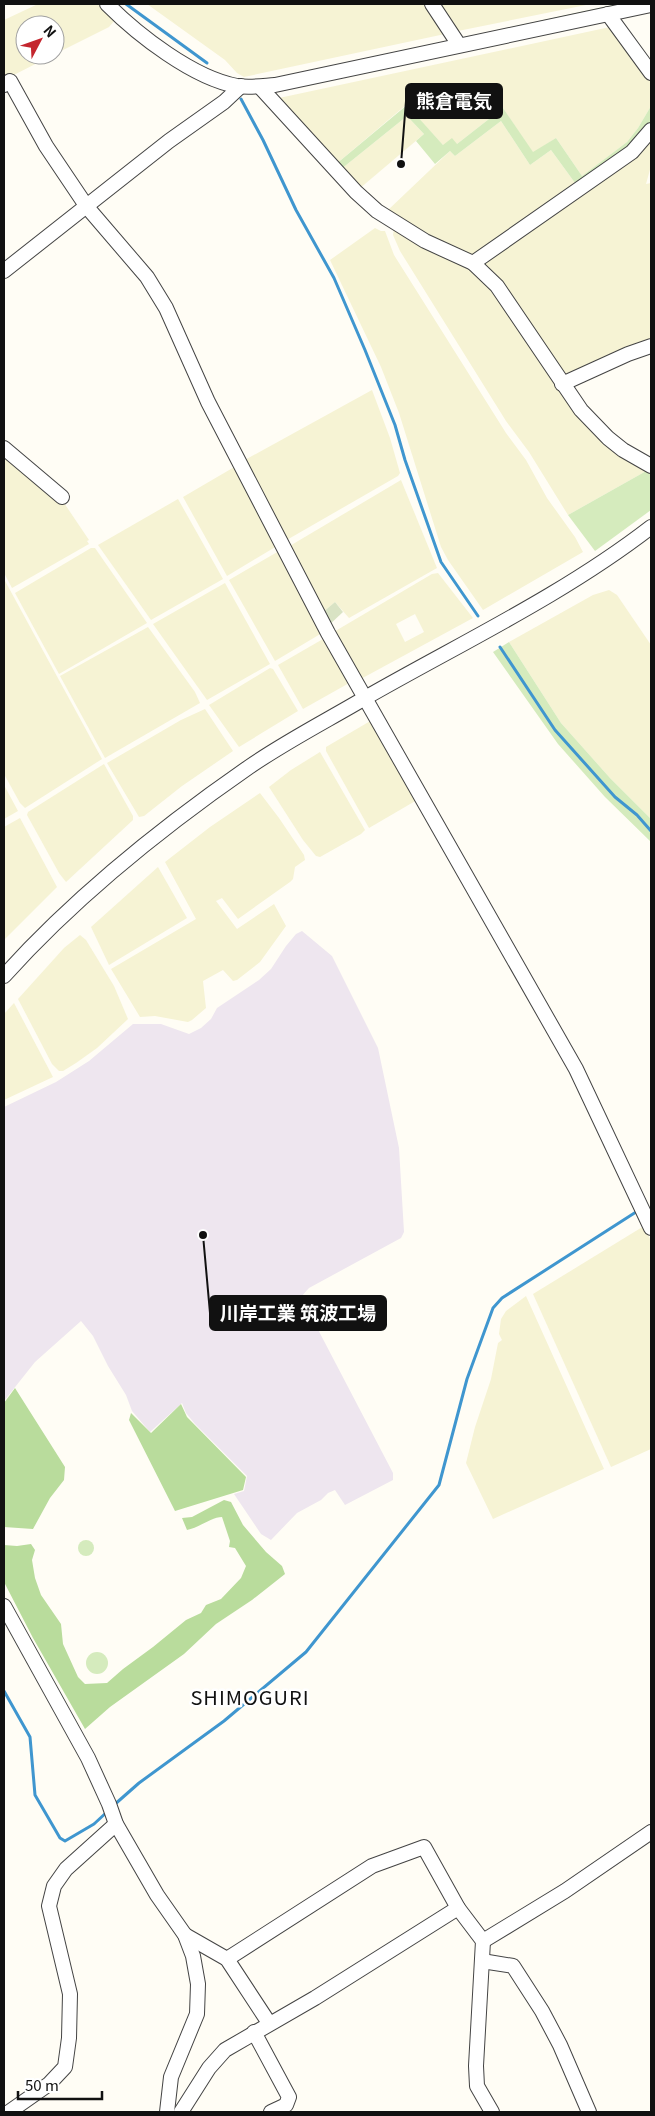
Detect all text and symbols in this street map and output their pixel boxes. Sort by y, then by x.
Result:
north arrow [15,15,65,65]
text: N [40,20,62,41]
callout: 熊倉電気 [406,84,502,118]
text: 熊倉電気 [416,86,492,113]
callout: 川岸工業 筑波工場 [210,1296,386,1330]
text: 川岸工業 筑波工場 [220,1298,376,1325]
district label: SHIMOGURI [190,1682,310,1711]
scale bar [18,2068,101,2100]
text: 50 m [25,2074,59,2095]

